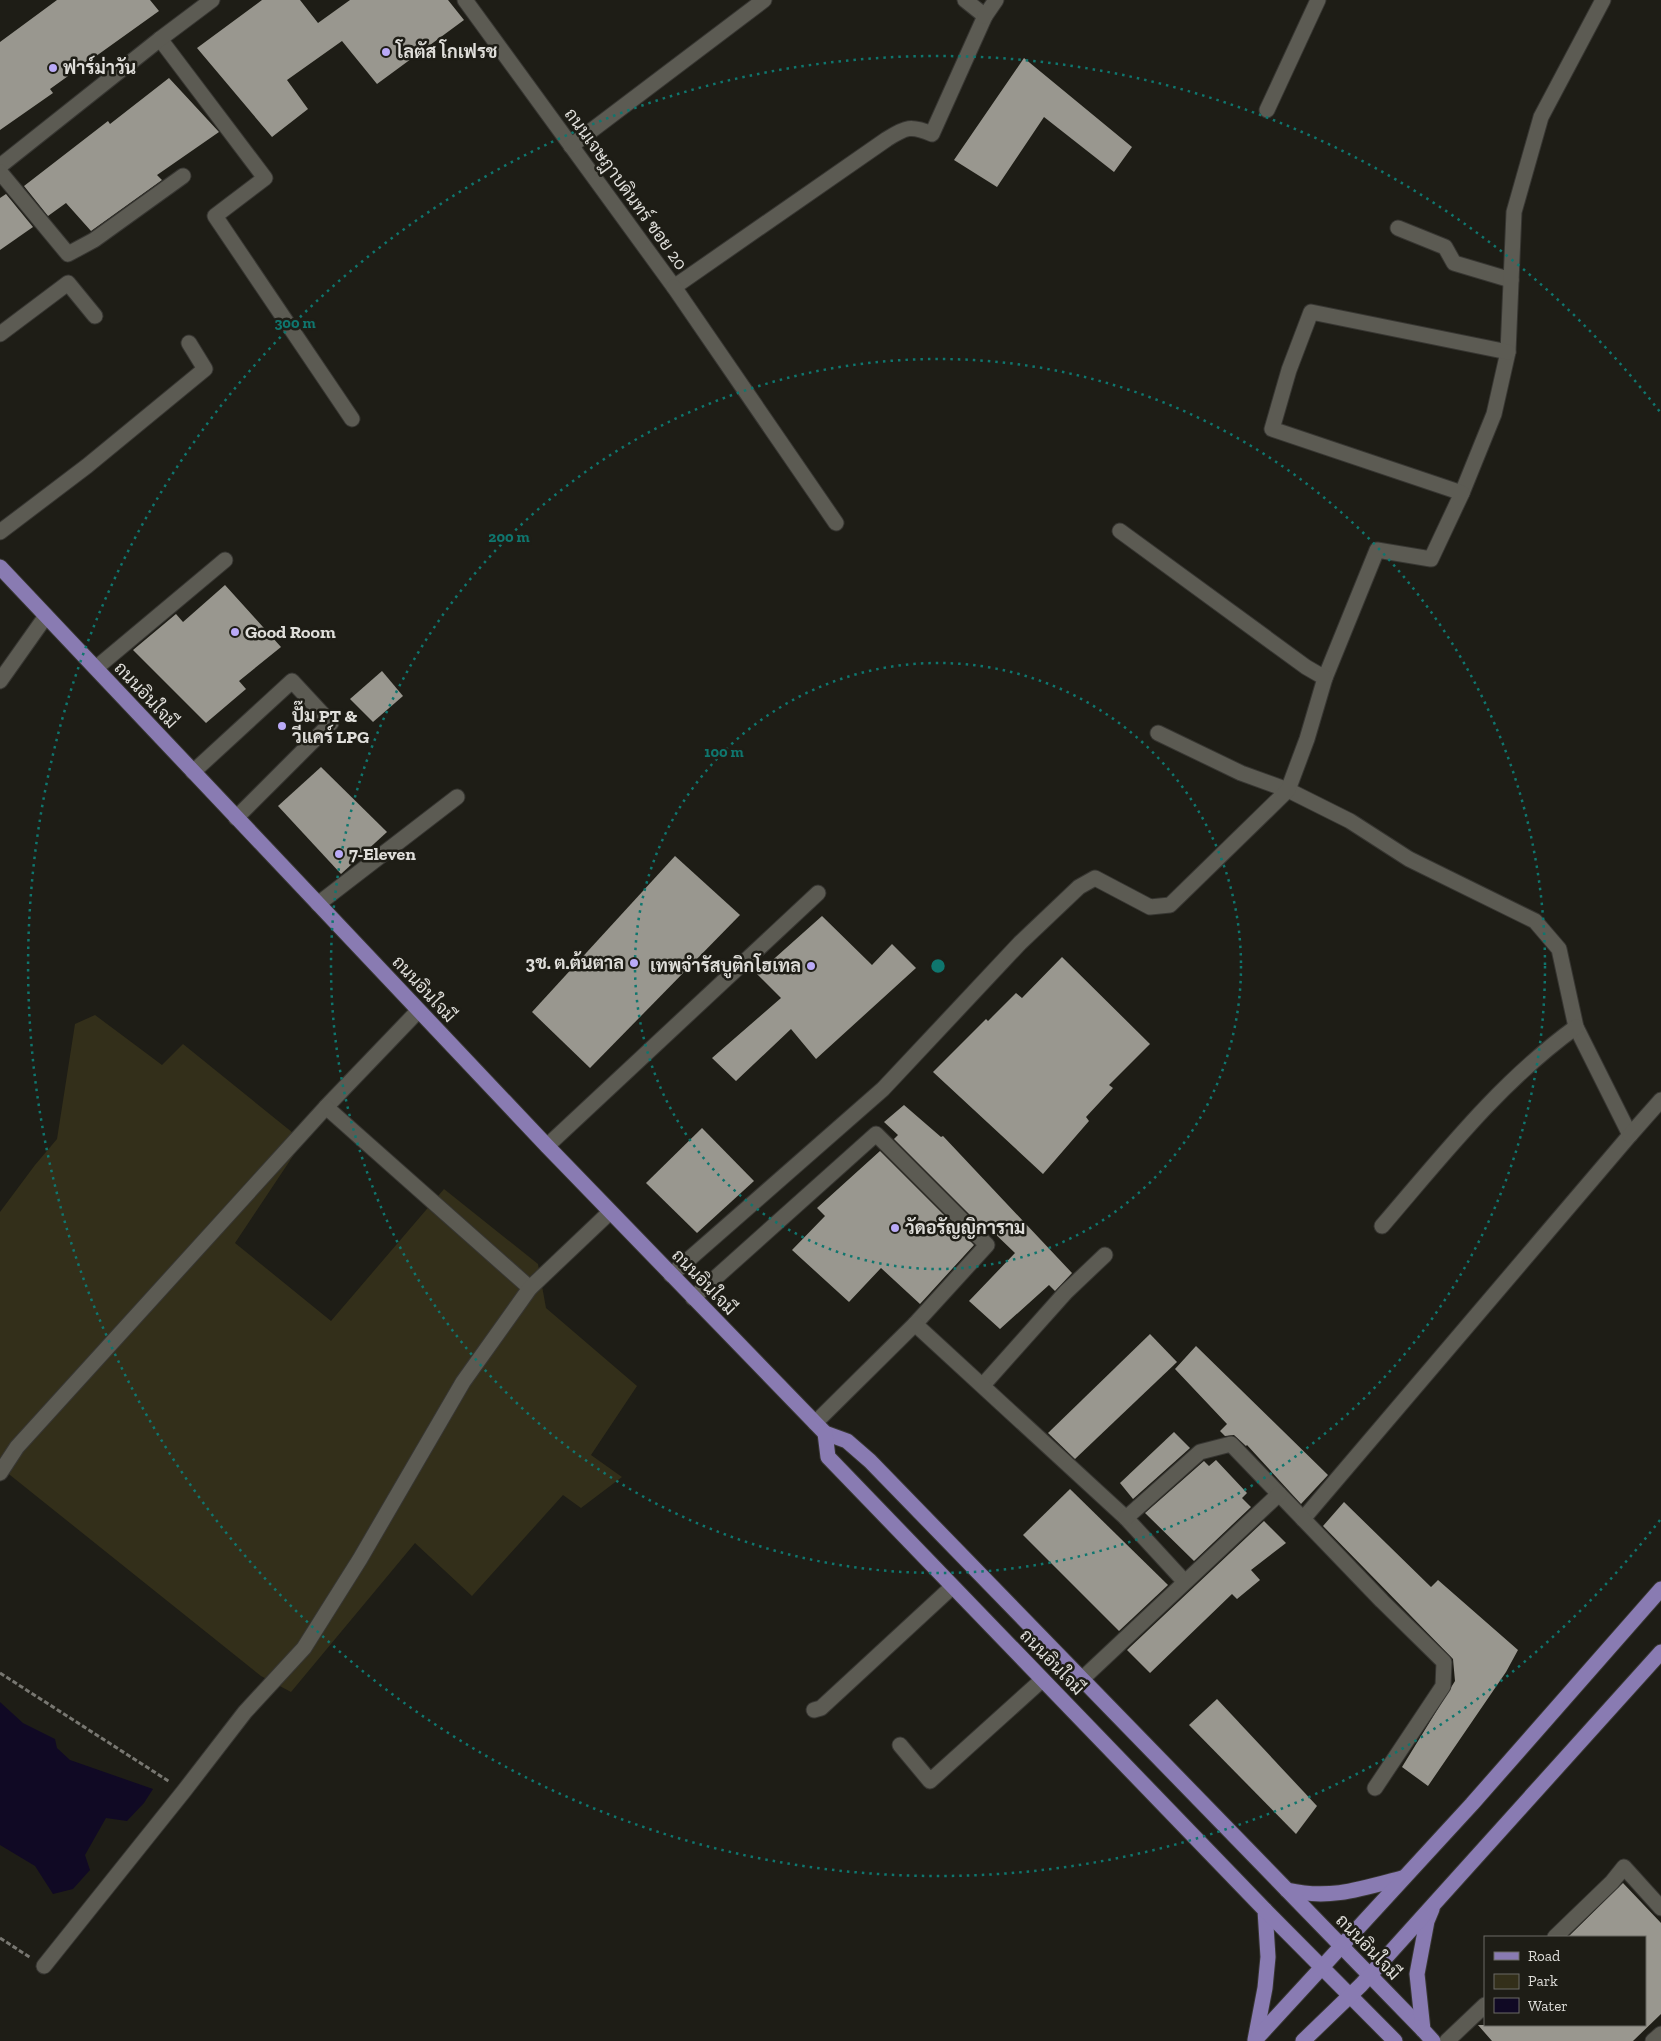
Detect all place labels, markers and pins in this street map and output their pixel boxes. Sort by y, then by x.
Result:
place label: โลตัส โกเฟรช [395,39,498,63]
marker: โลตัส โกเฟรช [380,46,392,58]
place label: ฟาร์ม่าวัน [63,55,136,79]
marker: ฟาร์ม่าวัน [47,62,59,74]
place label: Good Room [245,621,336,643]
marker: Good Room [229,626,241,638]
place label: ปั๊ม PT & วีแคร์ LPG [292,700,369,748]
marker: ปั๊ม PT & วีแคร์ LPG [276,720,288,732]
place label: 7-Eleven [349,843,416,865]
marker: 7-Eleven [333,848,345,860]
place label: 3ช. ต.ต้นตาล [526,951,624,974]
place label: เทพจำรัสบูติกโฮเทล [650,953,801,979]
marker: 3ช. ต.ต้นตาล [628,957,640,969]
centre of rings [929,957,947,975]
marker: เทพจำรัสบูติกโฮเทล [805,960,817,972]
place label: วัดอรัญญิการาม [905,1216,1025,1239]
marker: วัดอรัญญิการาม [889,1222,901,1234]

